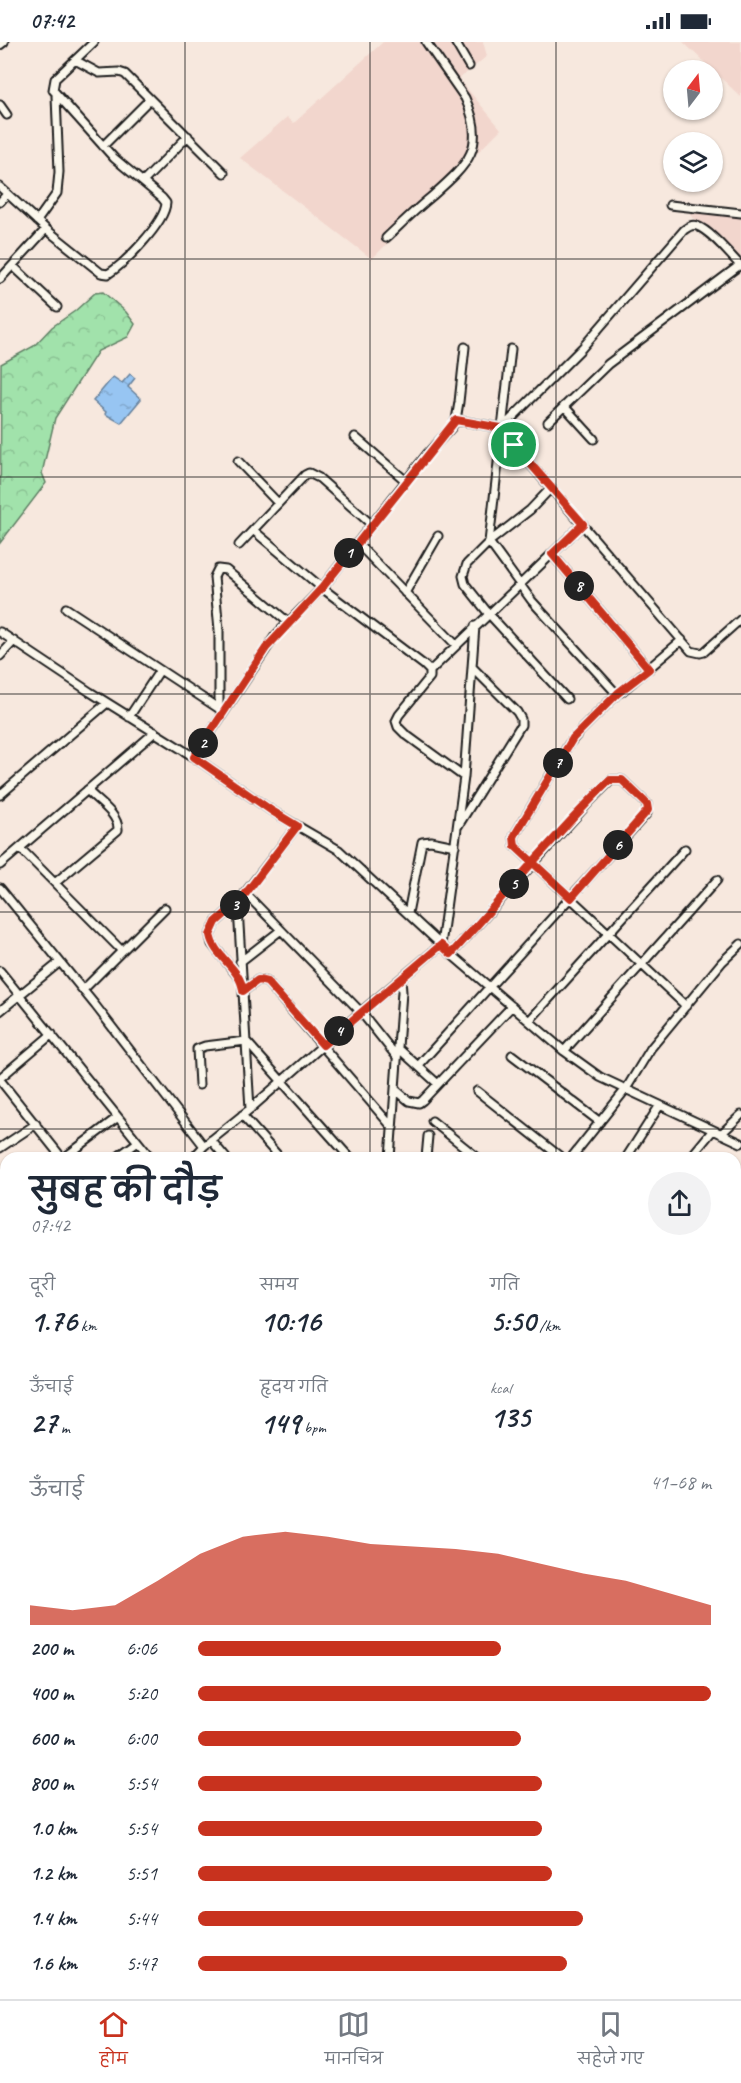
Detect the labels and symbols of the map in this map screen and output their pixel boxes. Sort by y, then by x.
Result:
north arrow [663,60,723,120]
pin [488,419,539,470]
pin: 1 [334,538,364,568]
pin: 8 [564,571,594,601]
pin: 2 [188,728,218,758]
pin: 7 [543,748,573,778]
pin: 6 [603,830,633,860]
pin: 5 [499,869,529,899]
pin: 3 [220,890,250,920]
pin: 4 [324,1016,354,1046]

